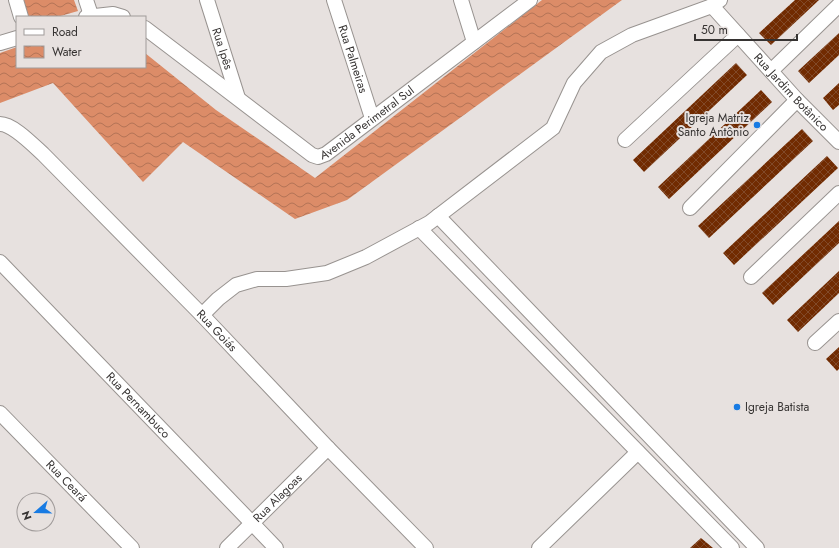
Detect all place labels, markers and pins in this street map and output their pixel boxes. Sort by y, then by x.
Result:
place label: Igreja Matriz Santo Antônio [678,109,749,141]
marker: Igreja Matriz Santo Antônio [752,120,762,130]
place label: Igreja Batista [745,398,809,416]
marker: Igreja Batista [732,402,742,412]

